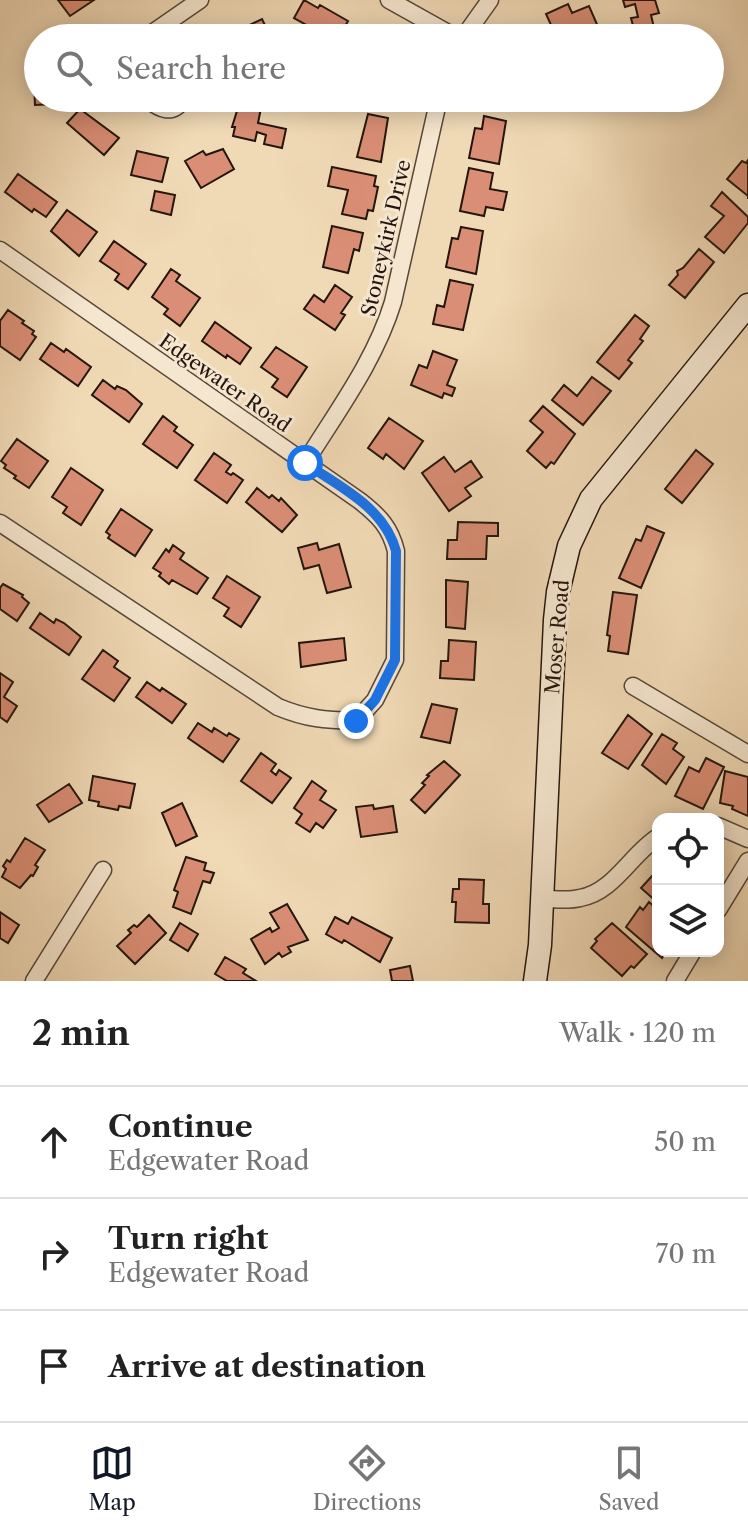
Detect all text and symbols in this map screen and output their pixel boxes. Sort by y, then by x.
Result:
search box [24,24,724,112]
icon: search [52,46,96,90]
text: Search here [116,50,286,87]
street label: Stoneykirk Drive [356,157,416,319]
street label: Edgewater Road [155,329,295,437]
route start [287,445,323,481]
street label: Moser Road [540,579,574,695]
route end [338,703,374,739]
map controls [652,813,724,957]
button: locate [652,813,724,885]
button: layers [652,885,724,957]
text: 2 min [32,1012,130,1054]
text: Walk · 120 m [559,1017,716,1049]
text: Continue [108,1108,253,1145]
icon: ahead [32,1120,76,1164]
text: 50 m [654,1126,716,1158]
text: Edgewater Road [108,1145,309,1177]
text: Turn right [108,1220,268,1257]
icon: right [32,1232,76,1276]
text: 70 m [656,1238,716,1270]
text: Edgewater Road [108,1257,309,1289]
icon: arrive [32,1344,76,1388]
text: Arrive at destination [108,1348,426,1385]
tab: Map [88,1441,136,1516]
tab: Directions [313,1441,421,1516]
tab: Saved [598,1441,659,1516]

